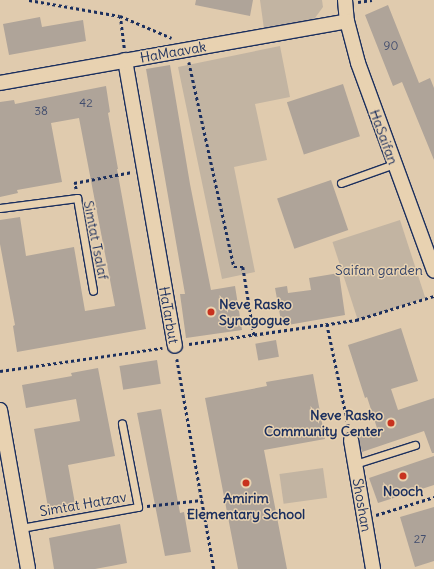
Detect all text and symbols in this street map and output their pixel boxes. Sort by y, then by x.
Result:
street label: HaMaavak [139,38,207,66]
house number: 90 [384,39,398,53]
house number: 42 [79,96,93,110]
house number: 38 [34,104,48,118]
street label: HaSaifan [366,107,402,167]
street label: Simtat Tsalaf [80,199,112,281]
park label: Saifan garden [335,262,423,278]
street label: HaTarbut [156,285,182,345]
place label: Neve Rasko Synagogue [219,296,292,328]
marker: Neve Rasko Synagogue [206,307,216,317]
place label: Neve Rasko Community Center [264,407,383,440]
marker: Neve Rasko Community Center [386,418,396,428]
marker: Nooch [398,471,408,481]
street label: Shoshan [349,477,375,533]
marker: Amirim Elementary School [241,478,251,488]
place label: Nooch [383,483,423,499]
street label: Simtat Hatzav [38,488,128,520]
place label: Amirim Elementary School [187,490,305,522]
house number: 27 [414,532,426,546]

